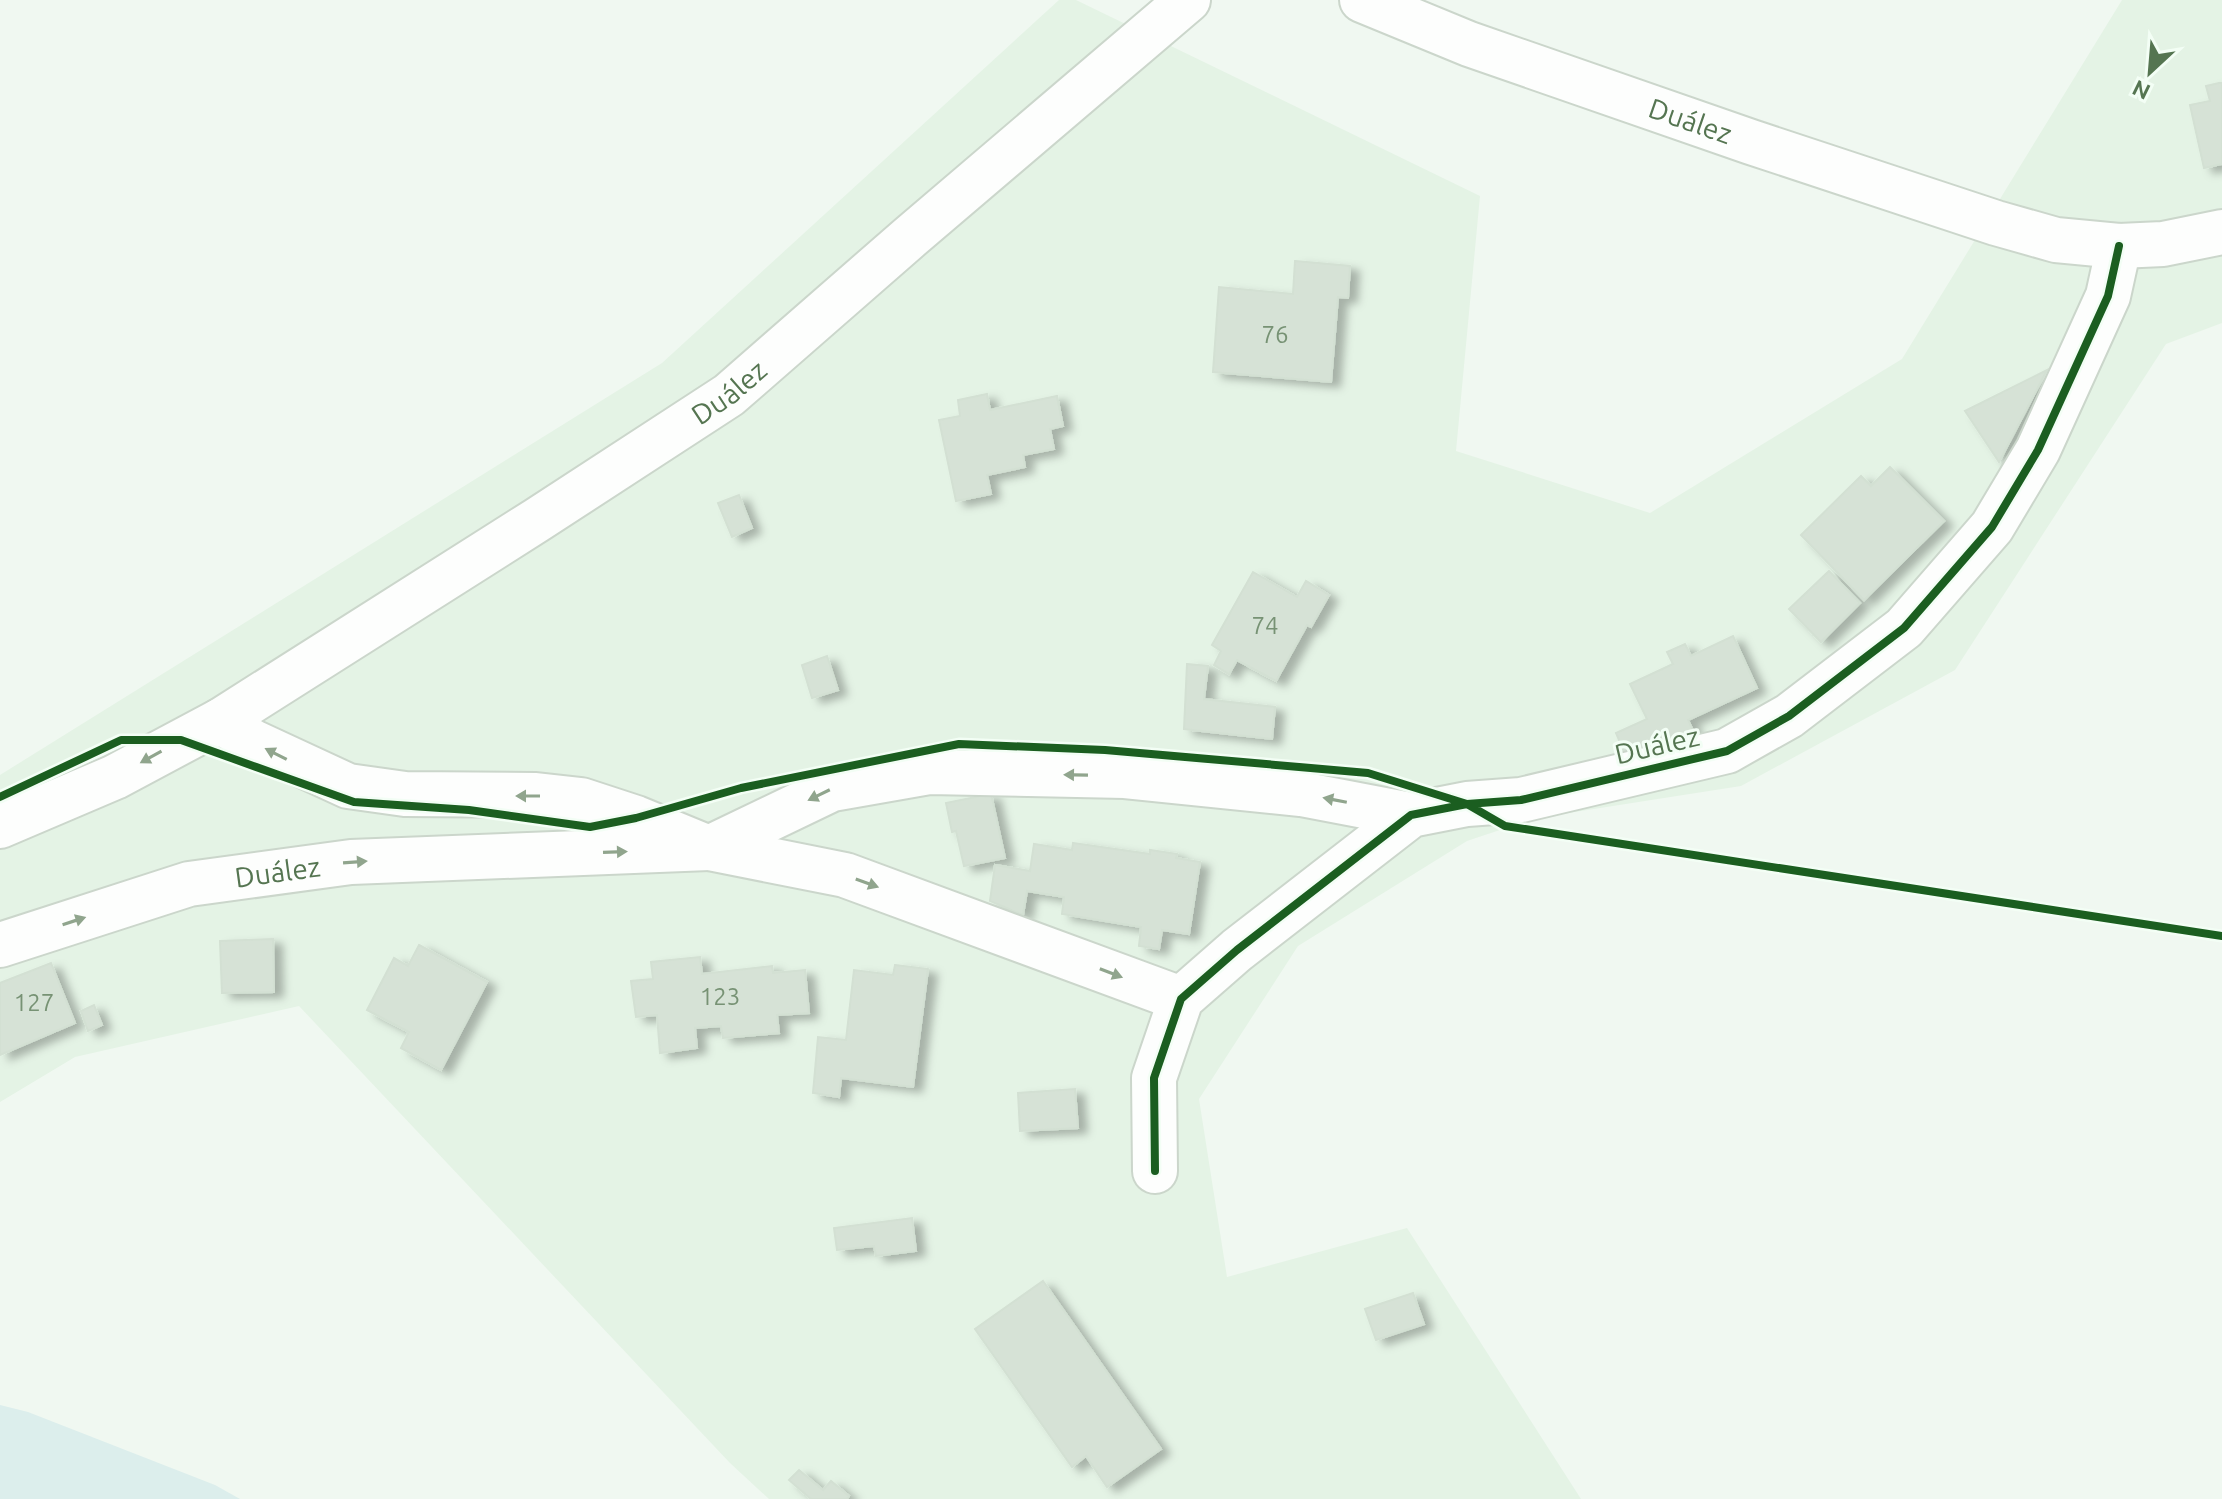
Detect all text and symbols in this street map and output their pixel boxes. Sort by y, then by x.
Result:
north arrow [2110,32,2190,112]
text: N [2128,76,2154,105]
street label: Duález [1645,92,1736,149]
house number: 76 [1261,321,1289,348]
street label: Duález [686,354,772,430]
house number: 74 [1251,612,1279,639]
street label: Duález [1612,720,1702,769]
one-way arrow [264,748,287,761]
one-way arrow [140,750,162,764]
one-way arrow [1063,769,1088,781]
one-way arrow [807,788,831,802]
one-way arrow [515,789,540,802]
one-way arrow [1322,793,1347,806]
one-way arrow [603,845,628,858]
street label: Duález [233,850,322,893]
one-way arrow [343,855,368,868]
one-way arrow [856,877,880,889]
one-way arrow [63,914,87,927]
one-way arrow [1099,967,1123,980]
house number: 123 [700,983,740,1010]
house number: 127 [14,989,54,1016]

